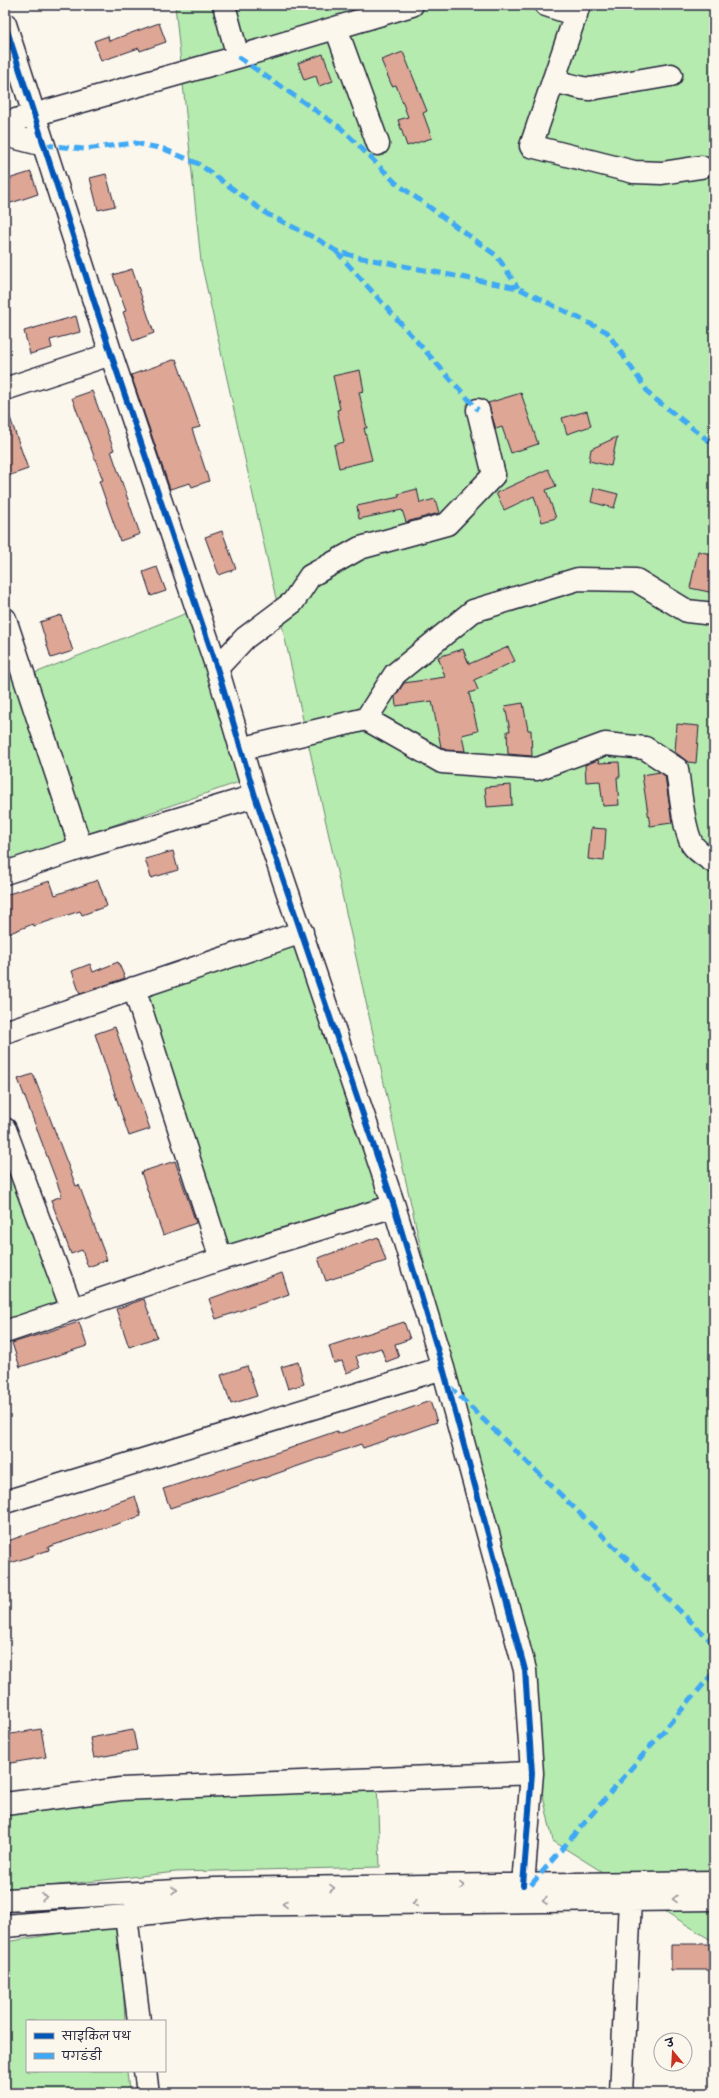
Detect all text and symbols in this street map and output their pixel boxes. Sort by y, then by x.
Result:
one-way arrow [459,1882,465,1890]
one-way arrow [329,1883,335,1892]
one-way arrow [171,1886,177,1895]
one-way arrow [41,1893,47,1902]
one-way arrow [672,1895,678,1904]
one-way arrow [542,1897,548,1905]
one-way arrow [412,1899,418,1907]
one-way arrow [282,1900,288,1908]
legend [26,2020,166,2072]
text: साइकिल पथ [61,2027,132,2043]
north arrow [653,2032,693,2072]
text: उ [664,2035,677,2051]
text: पगडंडी [61,2047,103,2063]

